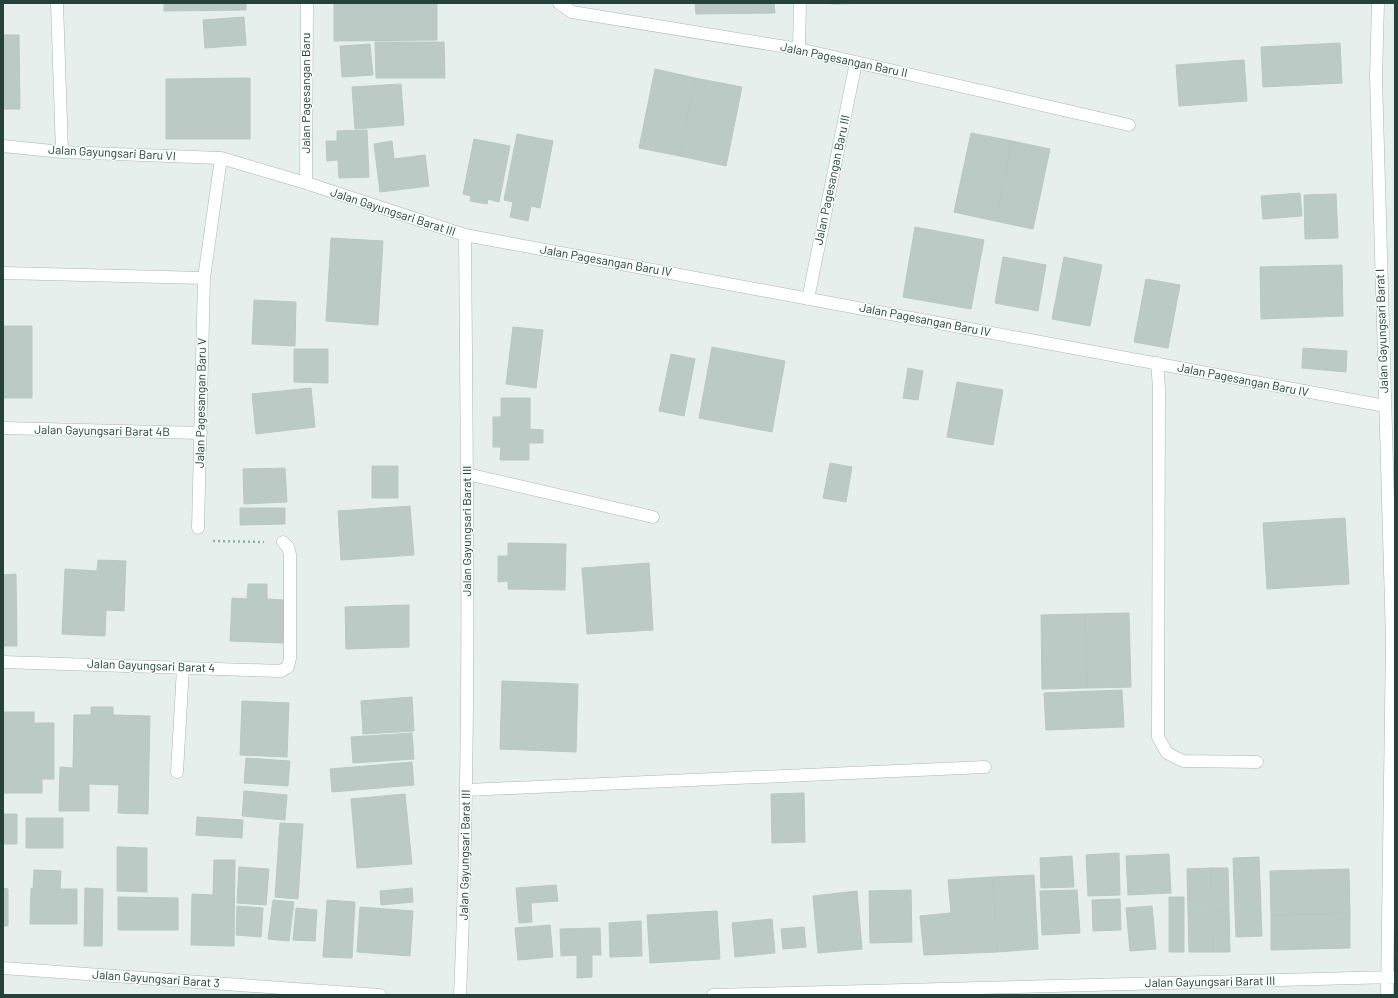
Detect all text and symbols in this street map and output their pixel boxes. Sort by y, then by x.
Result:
street label: Jalan Pagesangan Baru [298,33,312,153]
street label: Jalan Pagesangan Baru II [779,39,909,79]
street label: Jalan Pagesangan Baru III [810,113,852,246]
street label: Jalan Gayungsari Baru VI [48,142,176,162]
street label: Jalan Gayungsari Barat III [329,184,458,238]
street label: Jalan Pagesangan Baru IV [539,242,673,278]
street label: Jalan Gayungsari Barat I [1372,269,1390,394]
street label: Jalan Pagesangan Baru IV [858,299,992,339]
street label: Jalan Pagesangan Baru V [192,338,208,468]
street label: Jalan Pagesangan Baru IV [1176,359,1310,399]
street label: Jalan Gayungsari Barat 4B [34,422,170,438]
street label: Jalan Gayungsari Barat III [459,466,473,596]
street label: Jalan Gayungsari Barat 4 [87,656,215,674]
street label: Jalan Gayungsari Barat III [456,789,472,920]
street label: Jalan Gayungsari Barat 3 [92,967,220,989]
street label: Jalan Gayungsari Barat III [1144,973,1275,989]

